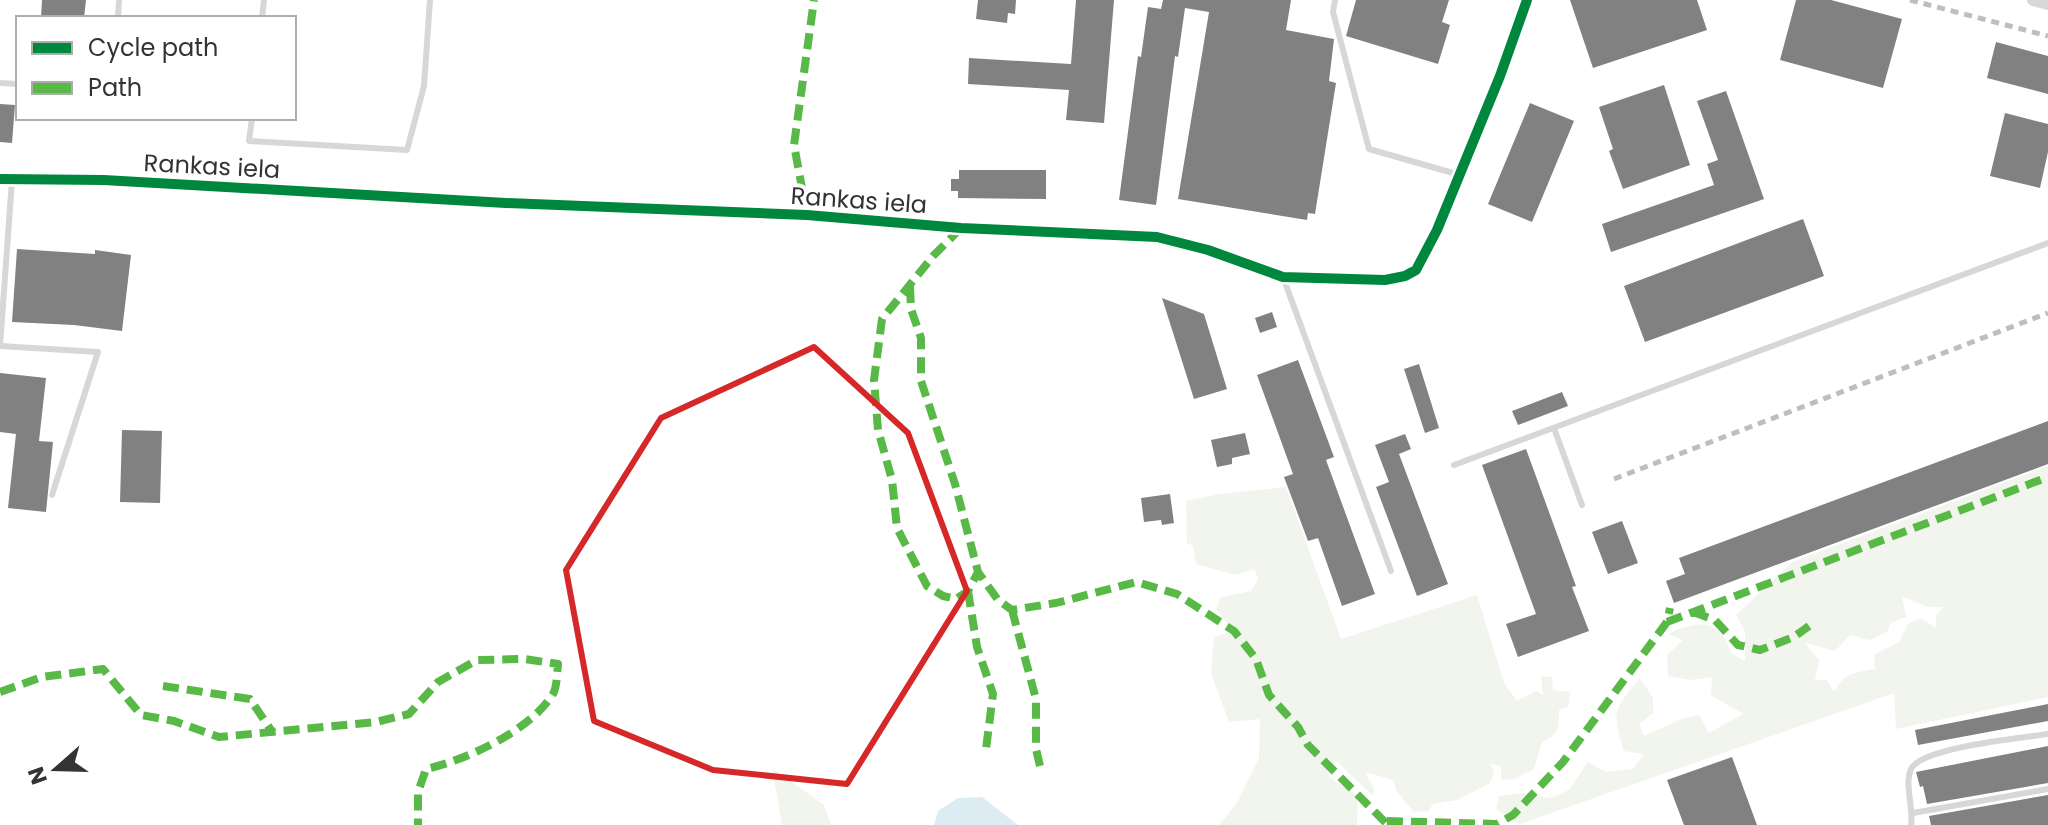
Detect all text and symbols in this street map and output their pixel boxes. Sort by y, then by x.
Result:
legend [16,16,296,120]
text: Cycle path [88,31,218,64]
text: Path [88,71,142,104]
street label: Rankas iela [143,146,281,186]
street label: Rankas iela [790,179,928,221]
north arrow [16,729,96,809]
text: N [20,763,55,789]

